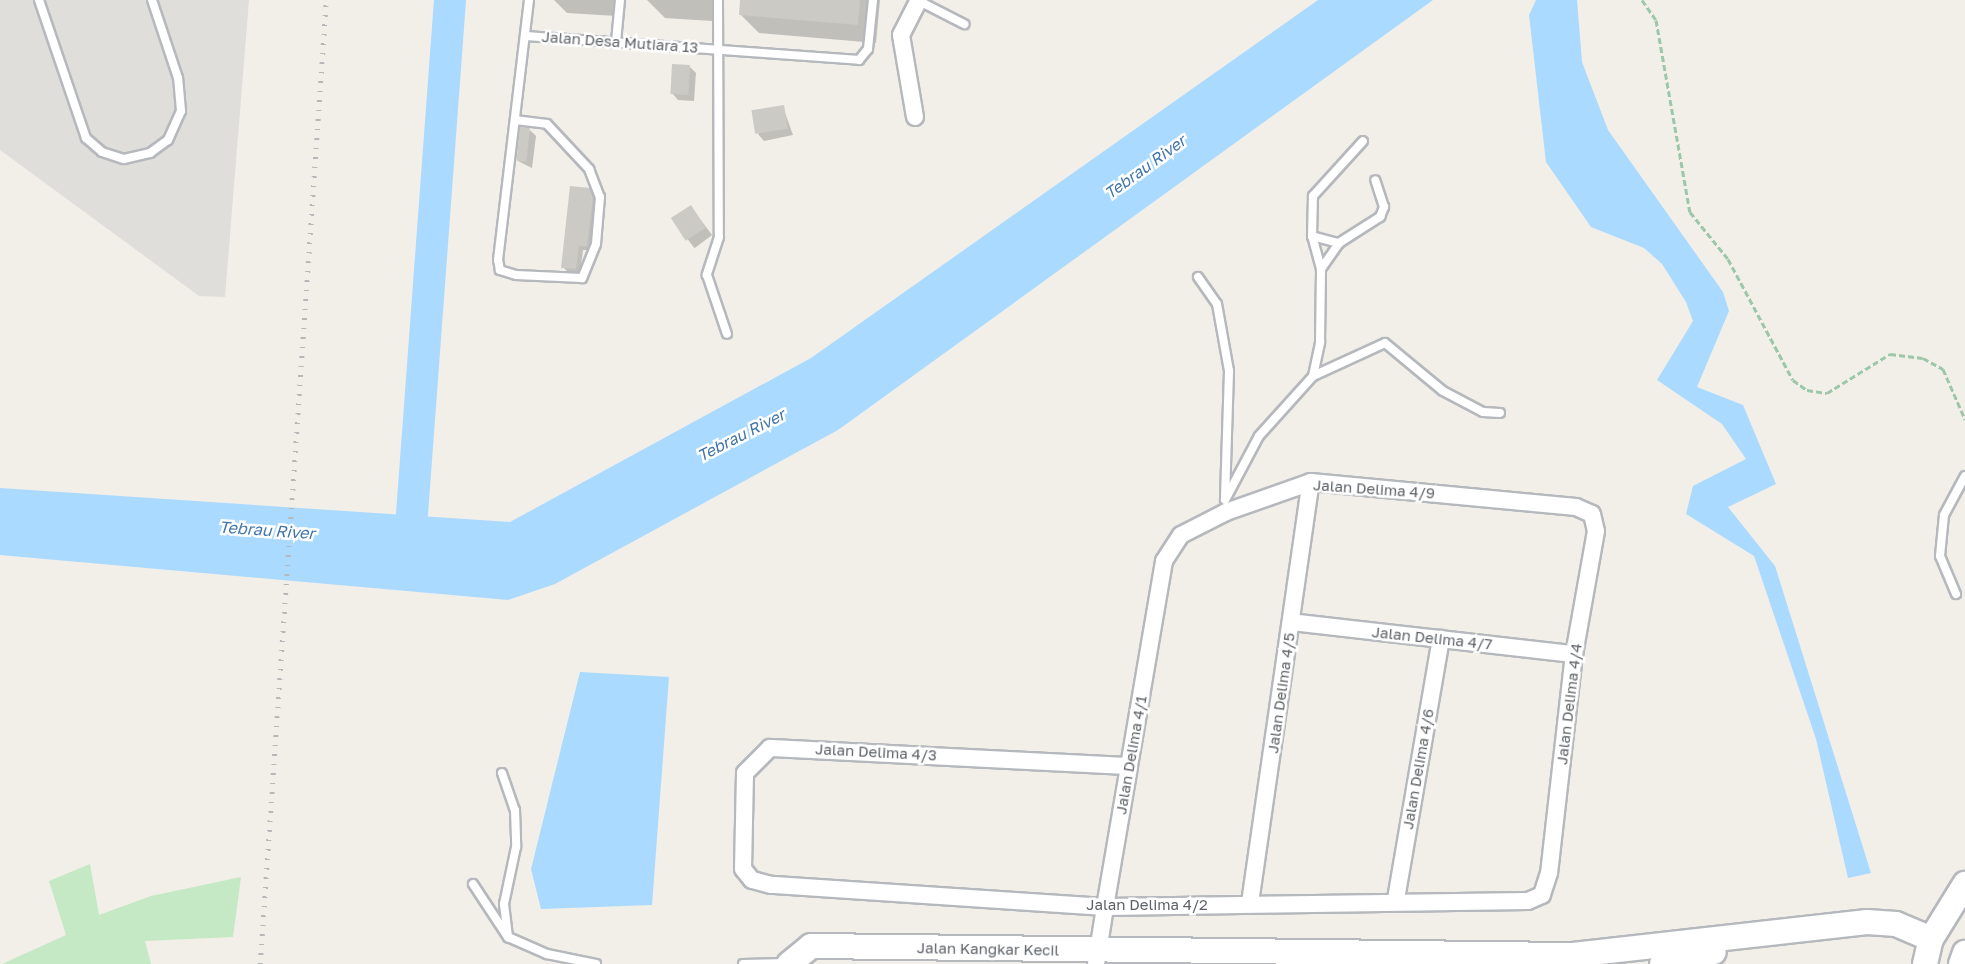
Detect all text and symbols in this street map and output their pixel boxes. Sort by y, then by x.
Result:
street label: Jalan Desa Mutiara 13 [541,28,699,56]
water label: Tebrau River [1101,131,1189,203]
water label: Tebrau River [694,405,788,465]
street label: Jalan Delima 4/9 [1313,476,1435,502]
water label: Tebrau River [219,517,315,543]
street label: Jalan Delima 4/7 [1371,623,1493,653]
street label: Jalan Delima 4/5 [1264,632,1298,754]
street label: Jalan Delima 4/4 [1553,642,1585,766]
street label: Jalan Delima 4/1 [1112,694,1150,816]
street label: Jalan Delima 4/6 [1399,707,1437,831]
street label: Jalan Delima 4/3 [815,740,937,764]
street label: Jalan Delima 4/2 [1086,896,1208,914]
street label: Jalan Kangkar Kecil [917,939,1059,959]

